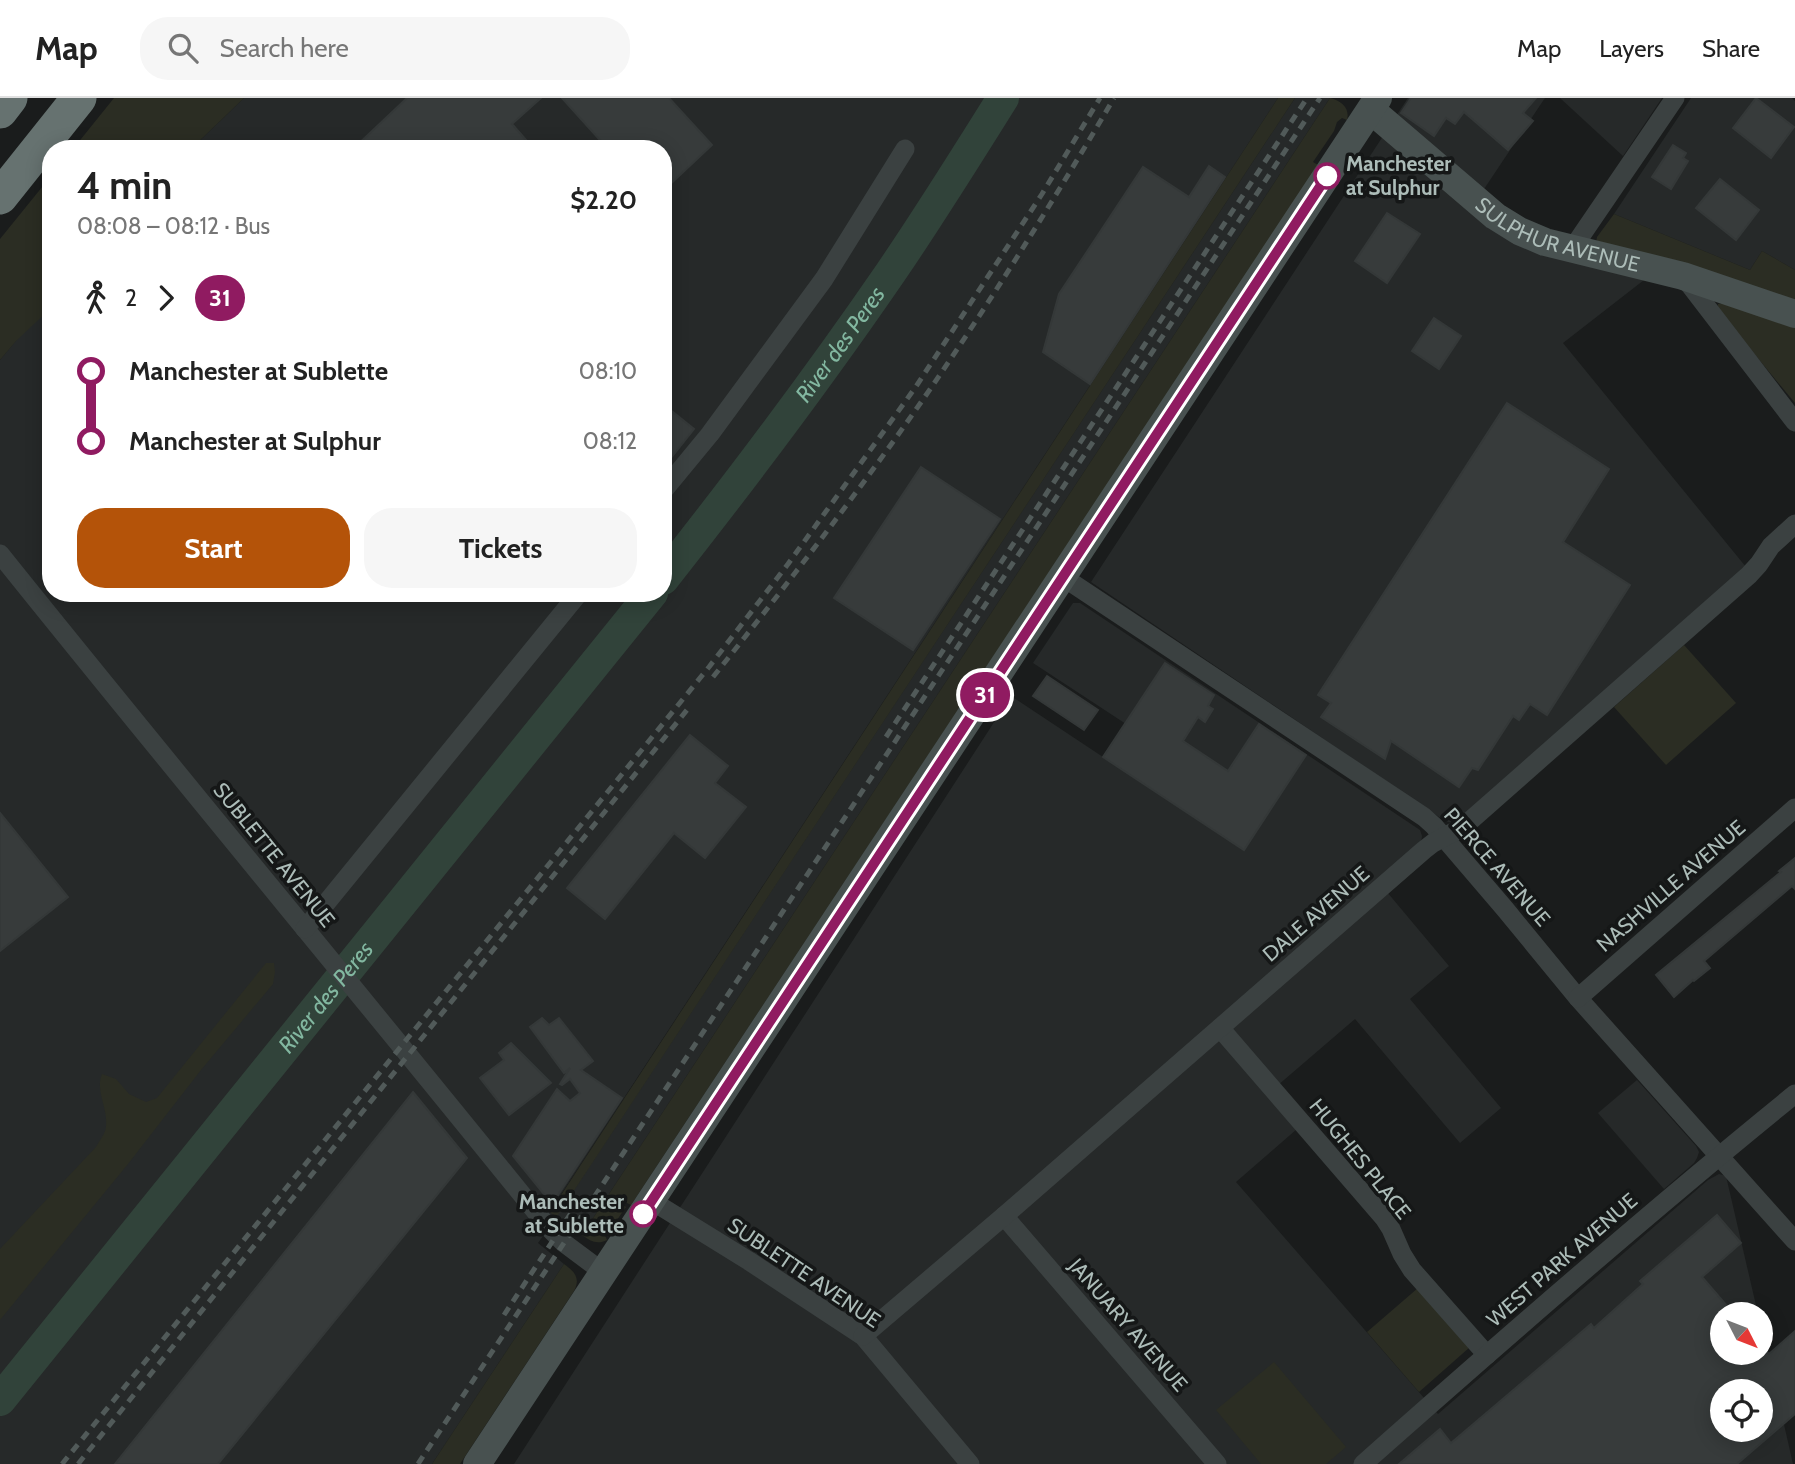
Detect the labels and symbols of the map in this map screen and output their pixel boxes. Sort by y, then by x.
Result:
place label: Manchester at Sulphur [1346,151,1451,200]
marker: Manchester at Sulphur [1314,163,1340,189]
street label: SULPHUR AVENUE [1471,192,1642,277]
water label: River des Peres [789,281,891,408]
line badge: 31 [954,672,1016,718]
street label: SUBLETTE AVENUE [208,777,340,932]
street label: PIERCE AVENUE [1439,802,1556,931]
street label: NASHVILLE AVENUE [1591,814,1750,957]
street label: DALE AVENUE [1257,861,1374,967]
water label: River des Peres [272,936,379,1059]
street label: HUGHES PLACE [1304,1094,1416,1224]
street label: WEST PARK AVENUE [1481,1188,1642,1332]
place label: Manchester at Sublette [519,1189,624,1238]
marker: Manchester at Sublette [630,1201,656,1227]
street label: SUBLETTE AVENUE [723,1212,885,1333]
street label: JANUARY AVENUE [1063,1252,1193,1396]
north arrow [1710,1302,1773,1365]

